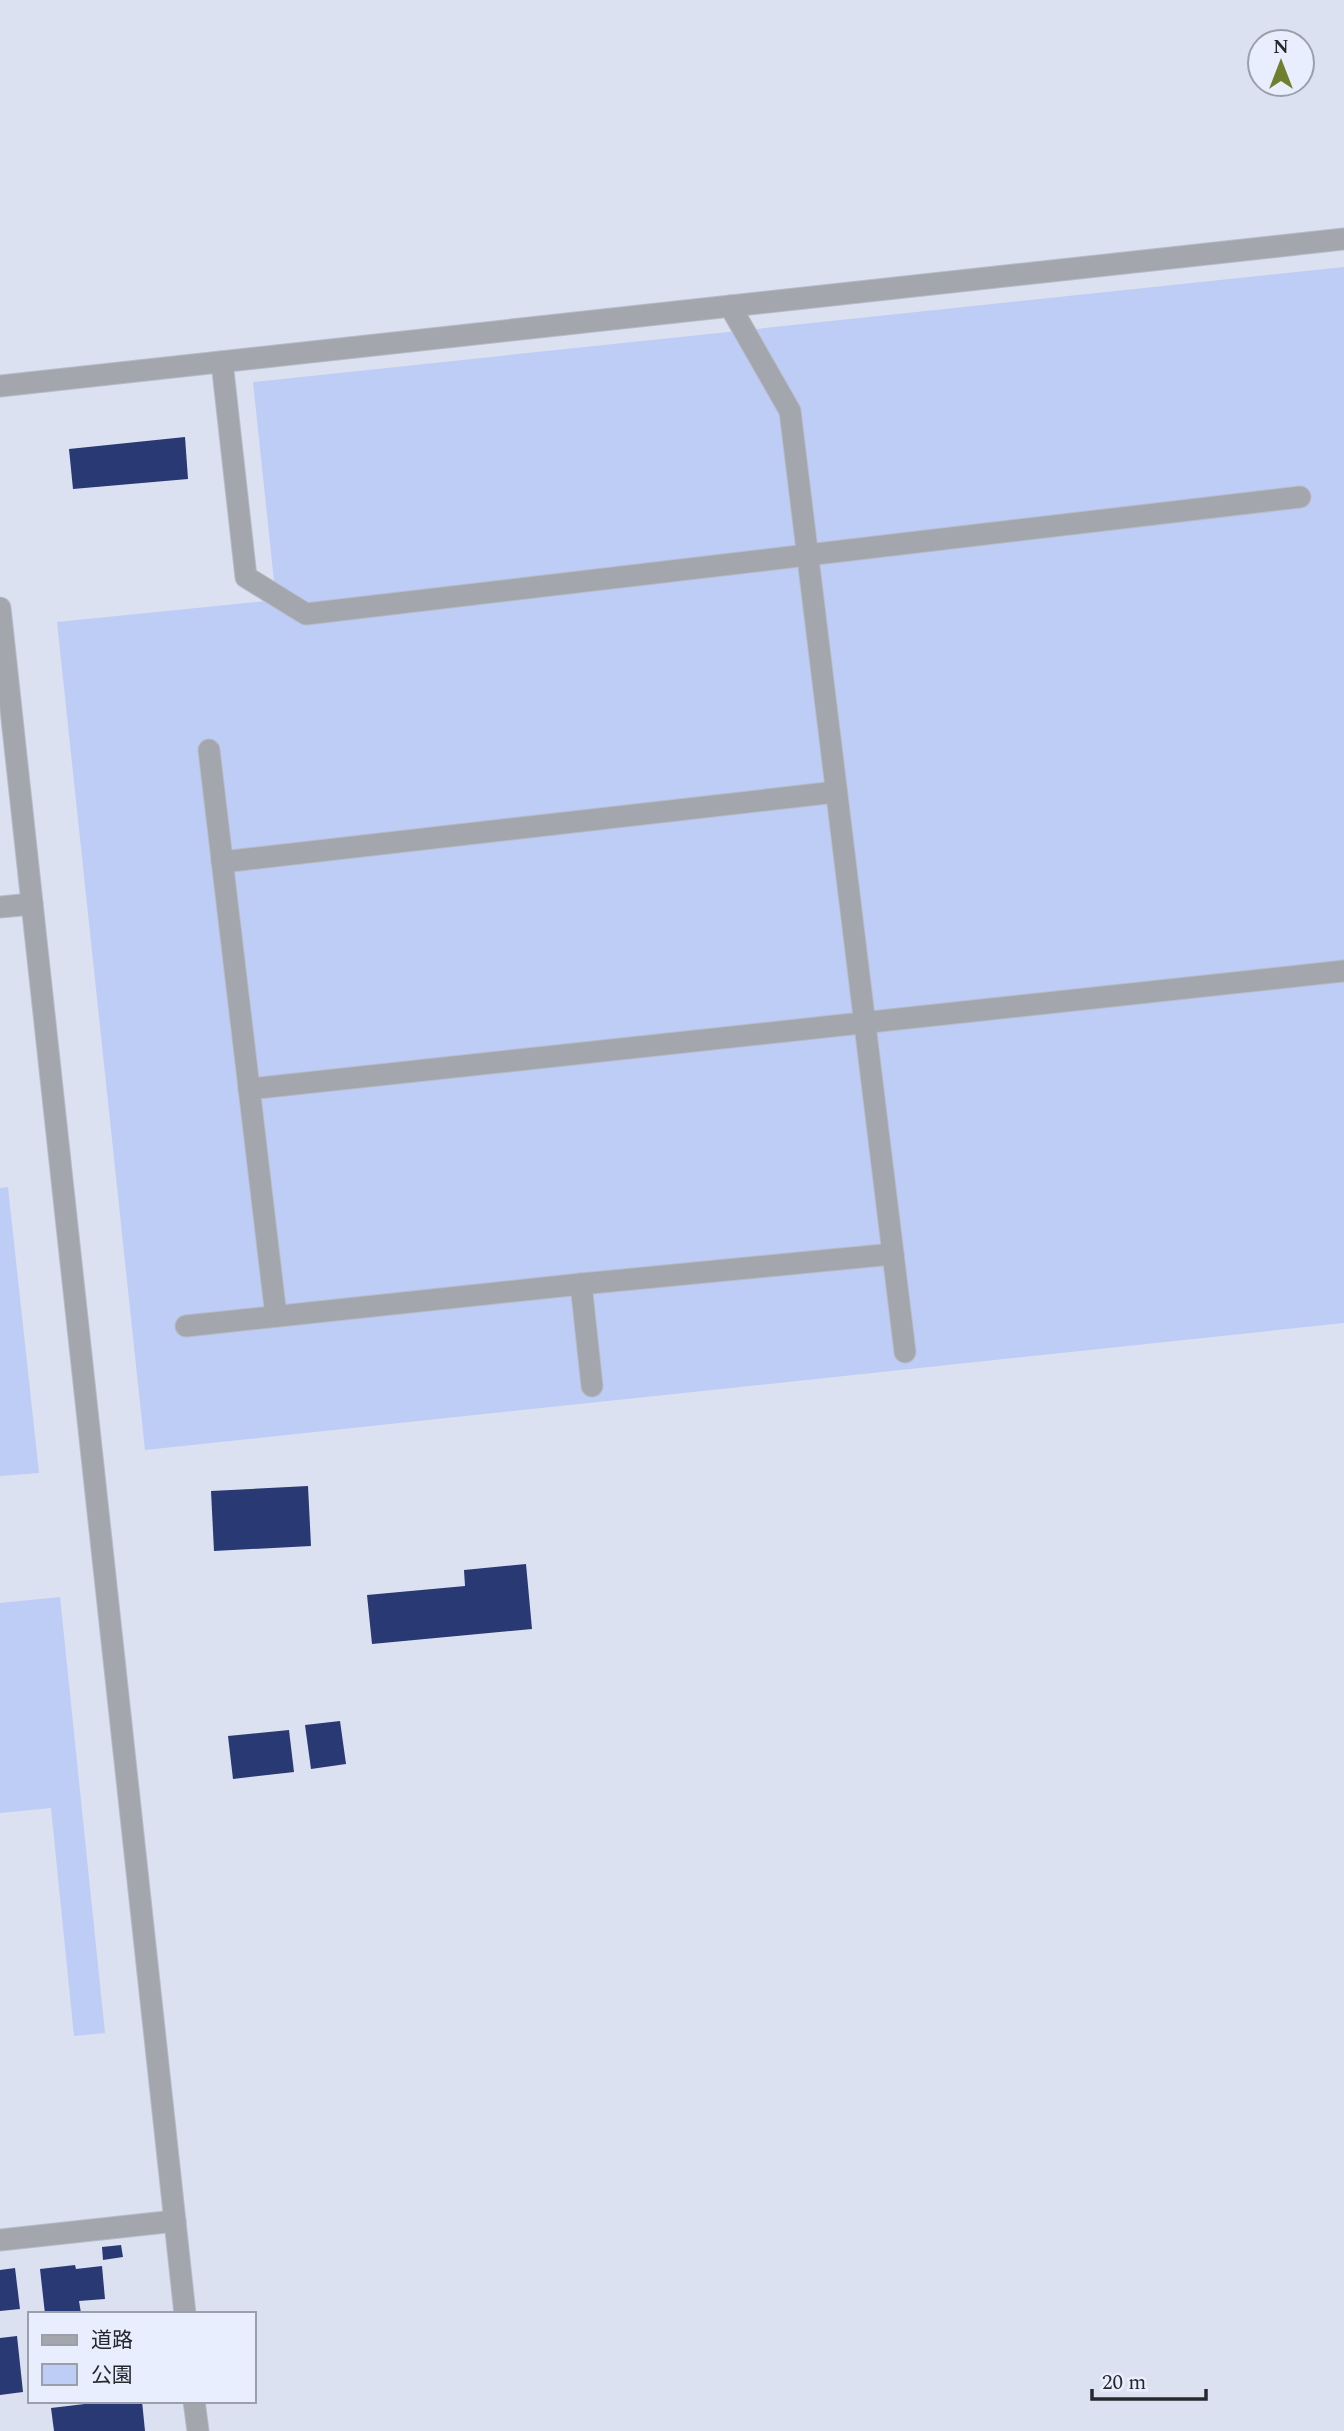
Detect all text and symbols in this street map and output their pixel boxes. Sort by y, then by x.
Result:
north arrow [1246,28,1316,98]
text: N [1273,33,1289,62]
legend [28,2312,256,2403]
text: 道路 [91,2325,133,2357]
scale bar [1092,2358,1206,2402]
text: 公園 [91,2360,133,2392]
text: 20 m [1102,2367,1146,2399]

